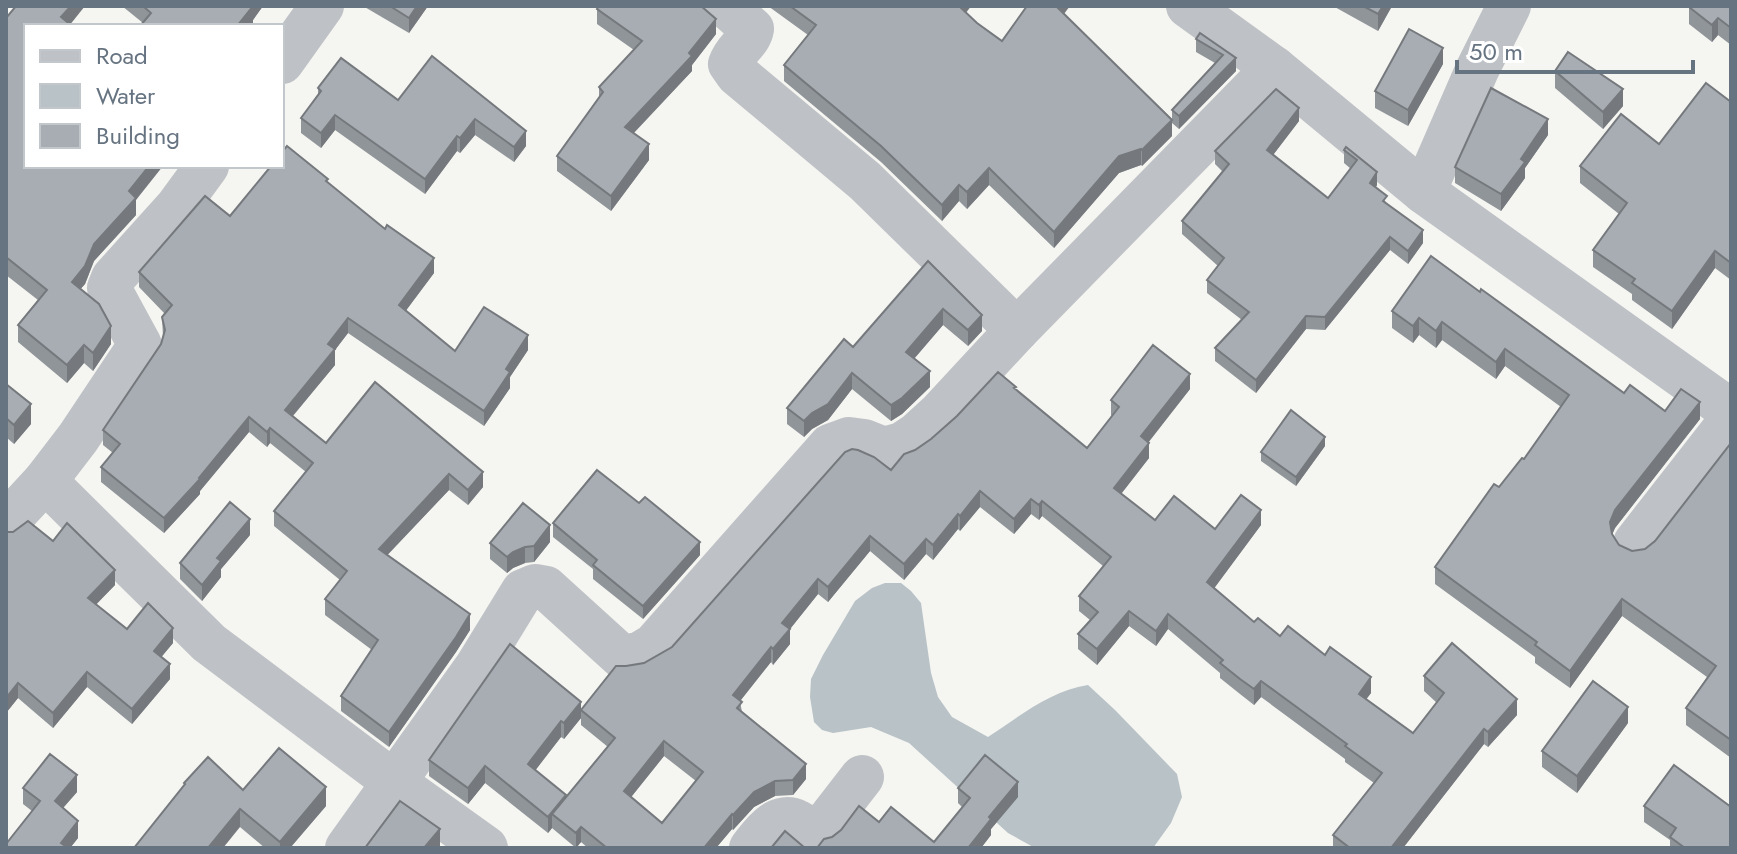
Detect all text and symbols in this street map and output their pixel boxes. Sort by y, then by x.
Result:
legend [24,24,284,168]
scale bar [1457,24,1693,74]
text: 50 m [1469,34,1523,69]
text: Road [96,38,148,73]
text: Water [96,78,156,113]
text: Building [96,118,180,153]

